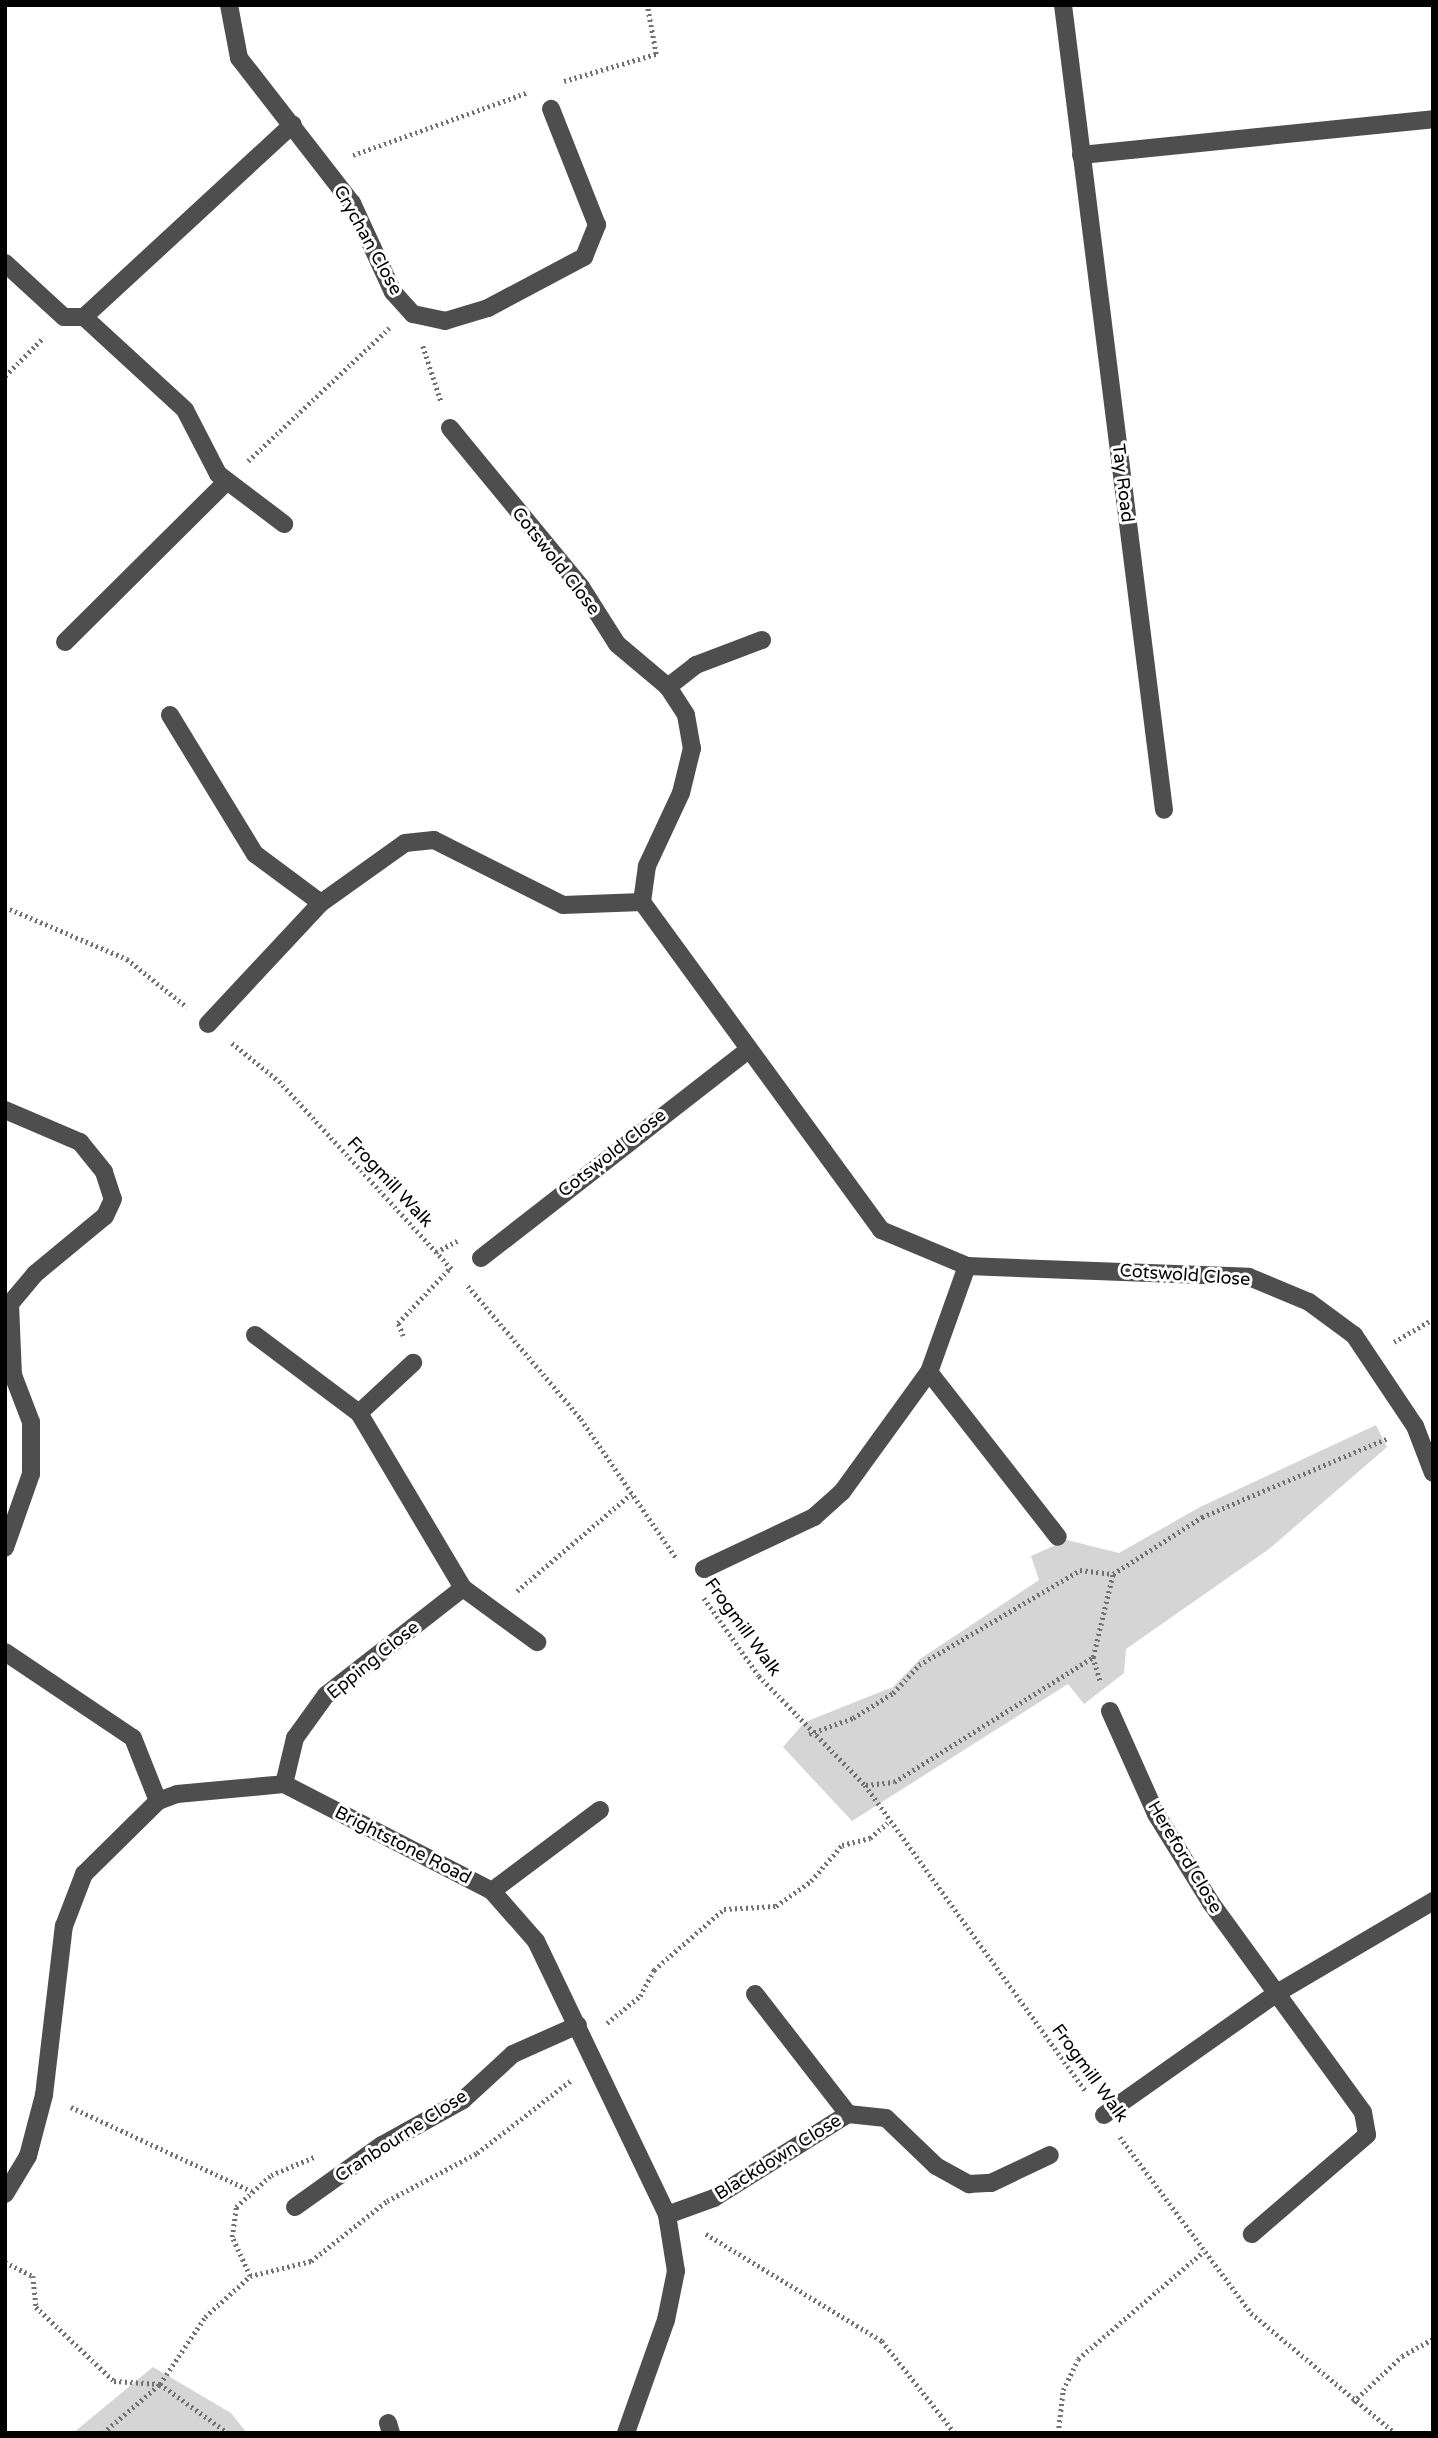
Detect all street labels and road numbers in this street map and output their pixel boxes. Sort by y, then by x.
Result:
street label: Crychan Close [329,181,407,299]
street label: Tay Road [1107,442,1139,524]
street label: Cotswold Close [507,503,605,619]
street label: Cotswold Close [554,1104,670,1202]
street label: Frogmill Walk [343,1132,437,1232]
street label: Cotswold Close [1119,1260,1251,1290]
street label: Frogmill Walk [700,1574,786,1680]
street label: Epping Close [323,1616,423,1704]
street label: Hereford Close [1143,1797,1227,1917]
street label: Brightstone Road [331,1801,475,1889]
street label: Frogmill Walk [1047,2020,1133,2126]
street label: Cranbourne Close [331,2085,471,2187]
street label: Blackdown Close [711,2109,845,2205]

